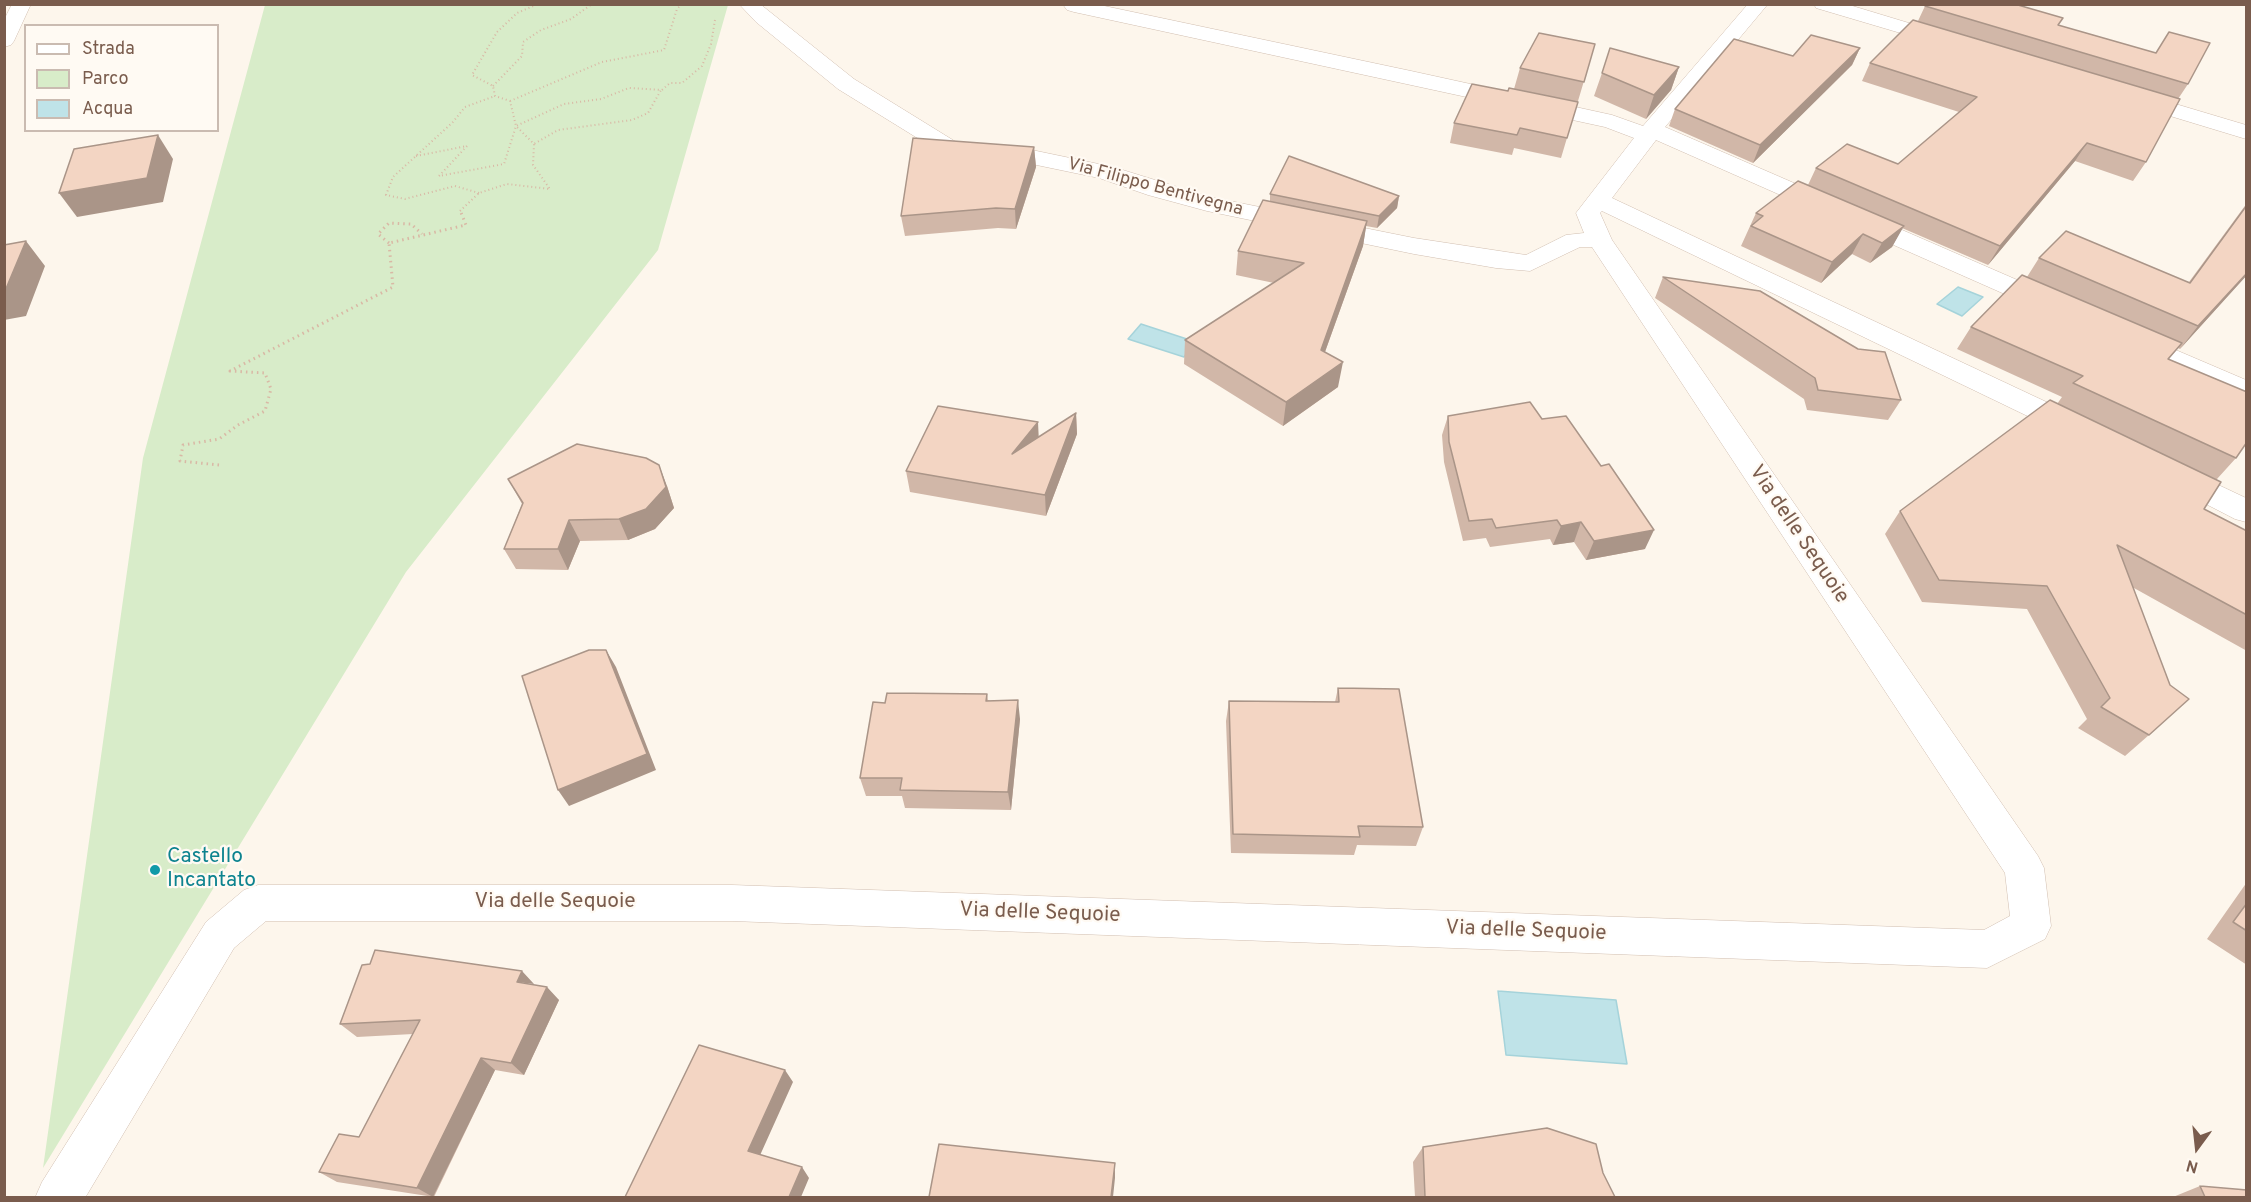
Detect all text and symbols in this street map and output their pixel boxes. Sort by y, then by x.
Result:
legend [24,24,219,132]
text: Strada [82,38,135,61]
text: Parco [82,68,128,91]
text: Acqua [82,98,133,121]
street label: Via Filippo Bentivegna [1065,154,1245,222]
street label: Via delle Sequoie [1743,461,1853,609]
place label: Castello Incantato [167,845,256,895]
marker: Castello Incantato [148,863,162,877]
street label: Via delle Sequoie [474,890,636,916]
street label: Via delle Sequoie [959,899,1121,929]
street label: Via delle Sequoie [1445,917,1607,947]
north arrow [2167,1118,2227,1178]
text: N [2184,1154,2200,1177]

